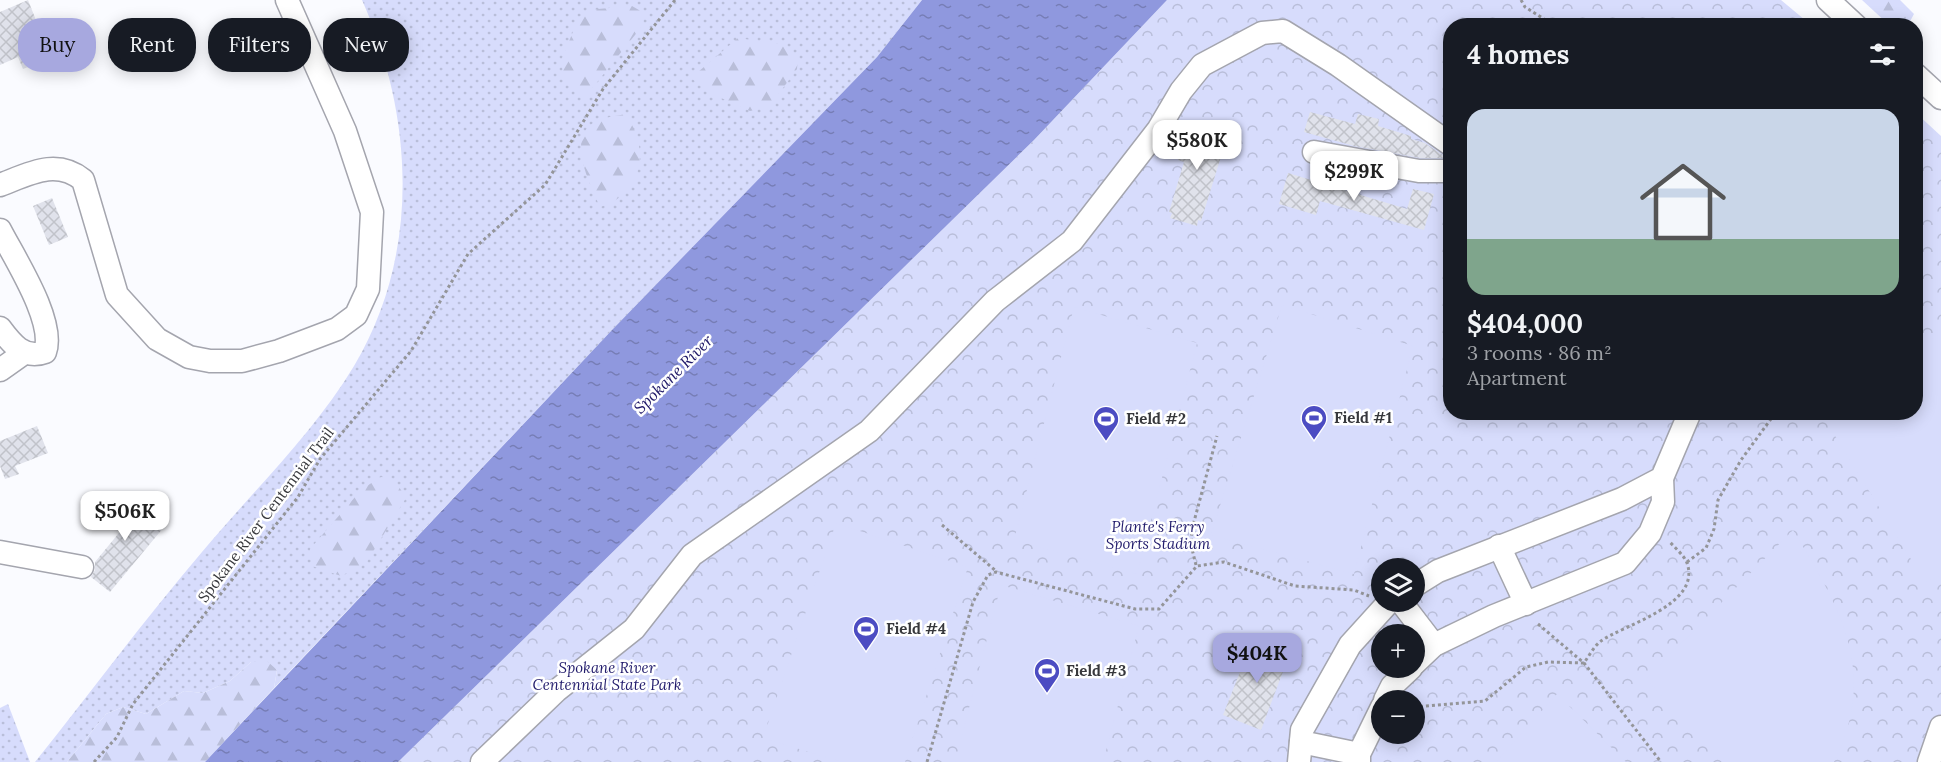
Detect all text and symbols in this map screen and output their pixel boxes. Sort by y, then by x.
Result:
chip: Buy [18,18,96,72]
chip: Rent [108,18,196,72]
chip: Filters [208,18,311,72]
chip: New [323,18,409,72]
text: 4 homes [1467,38,1569,71]
icon: filters [1866,38,1899,71]
pin: $580K [1155,120,1239,171]
text: $580K [1167,127,1227,152]
icon: home [1629,148,1737,256]
pin: $299K [1312,151,1396,202]
text: $299K [1324,158,1384,183]
text: $404,000 [1467,307,1583,340]
water label: Spokane River [629,330,717,418]
text: 3 rooms · 86 m² [1467,340,1612,365]
text: Apartment [1467,365,1567,390]
sports icon: Field #1 [1299,403,1329,441]
sports icon: Field #2 [1091,404,1121,442]
place label: Field #1 [1334,408,1392,427]
place label: Field #2 [1126,409,1186,428]
street label: Spokane River Centennial Trail [194,423,338,606]
pin: $506K [83,491,167,542]
text: $506K [94,498,156,523]
park label: Plante's Ferry Sports Stadium [1106,517,1210,553]
map controls [1371,558,1425,744]
button: layers [1371,558,1425,612]
sports icon: Field #4 [851,614,881,652]
place label: Field #4 [886,619,946,638]
button: + [1371,624,1425,678]
pin: $404K [1215,633,1299,684]
text: $404K [1227,640,1287,665]
sports icon: Field #3 [1032,656,1062,694]
park label: Spokane River Centennial State Park [532,658,682,694]
place label: Field #3 [1066,661,1126,680]
button: − [1371,690,1425,744]

